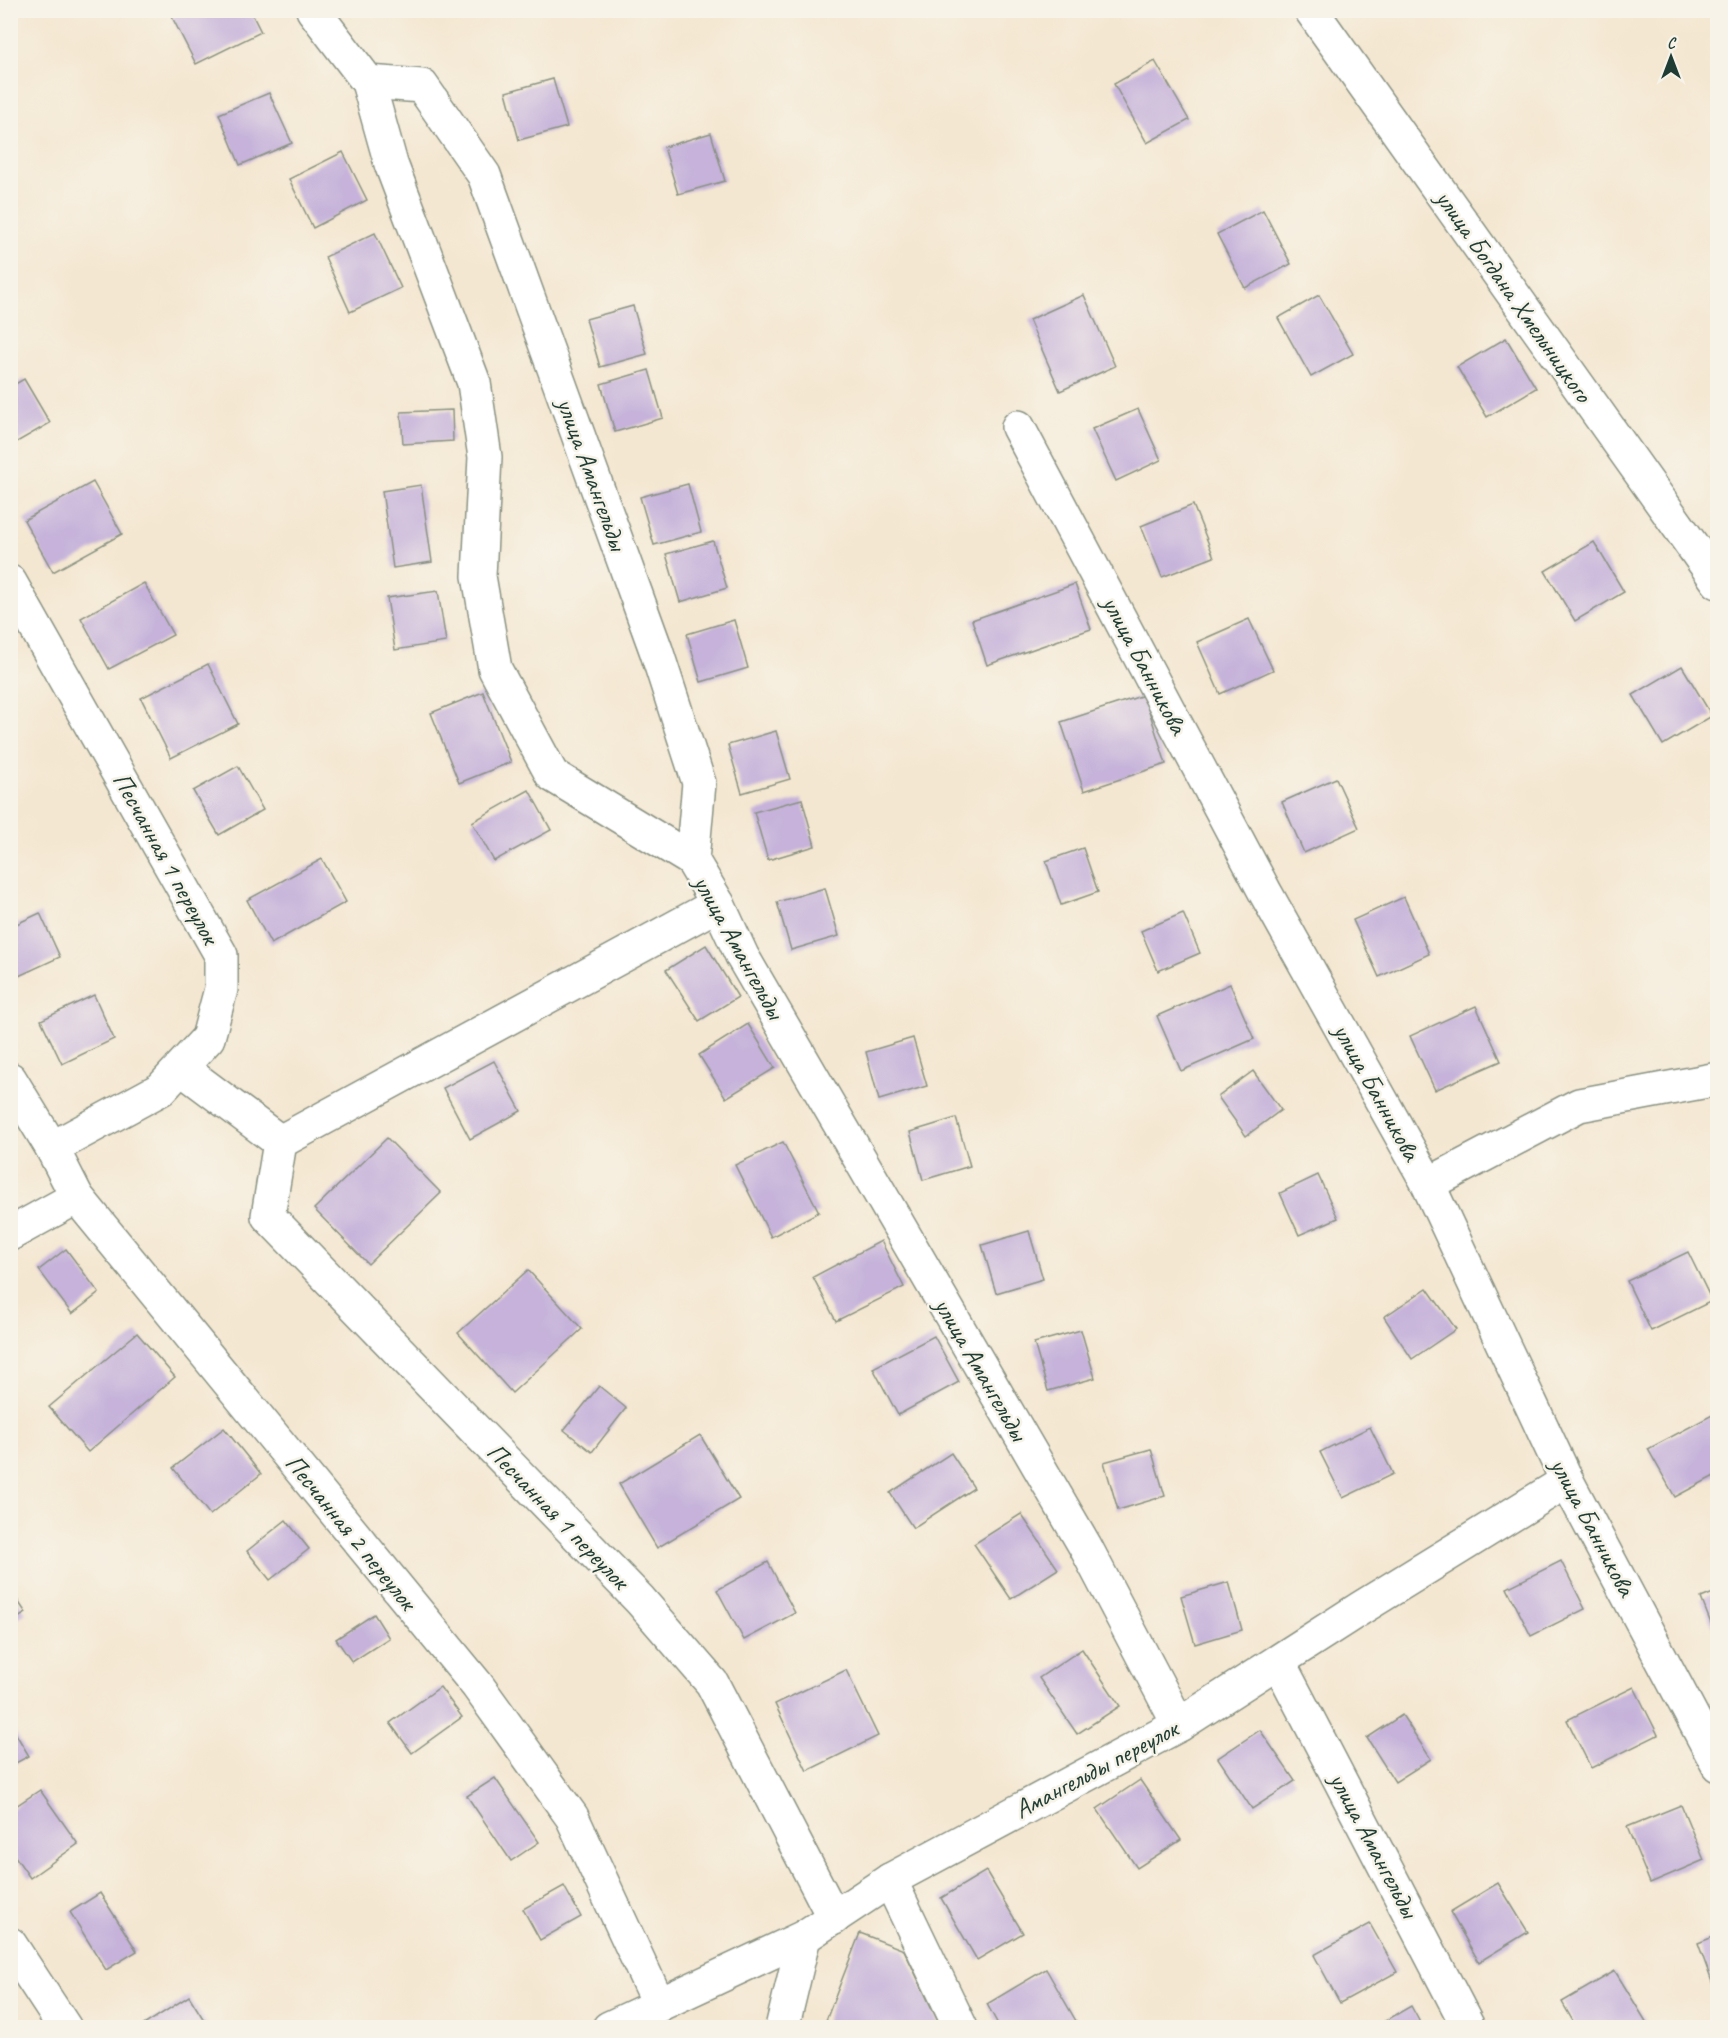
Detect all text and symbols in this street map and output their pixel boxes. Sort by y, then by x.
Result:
north arrow [1641,27,1701,87]
text: С [1667,33,1677,53]
street label: улица Богдана Хмельницкого [1427,182,1601,410]
street label: улица Амангельды [549,392,636,557]
street label: улица Банникова [1094,588,1196,741]
street label: Песчанная 1 переулок [105,766,228,952]
street label: улица Амангельды [685,868,793,1027]
street label: улица Банникова [1325,1016,1429,1168]
street label: улица Амангельды [926,1290,1036,1448]
street label: Песчанная 1 переулок [480,1436,638,1598]
street label: Песчанная 2 переулок [278,1447,426,1619]
street label: улица Банникова [1542,1450,1644,1603]
street label: Амангельды переулок [1009,1711,1186,1826]
street label: улица Амангельды [1321,1765,1427,1925]

